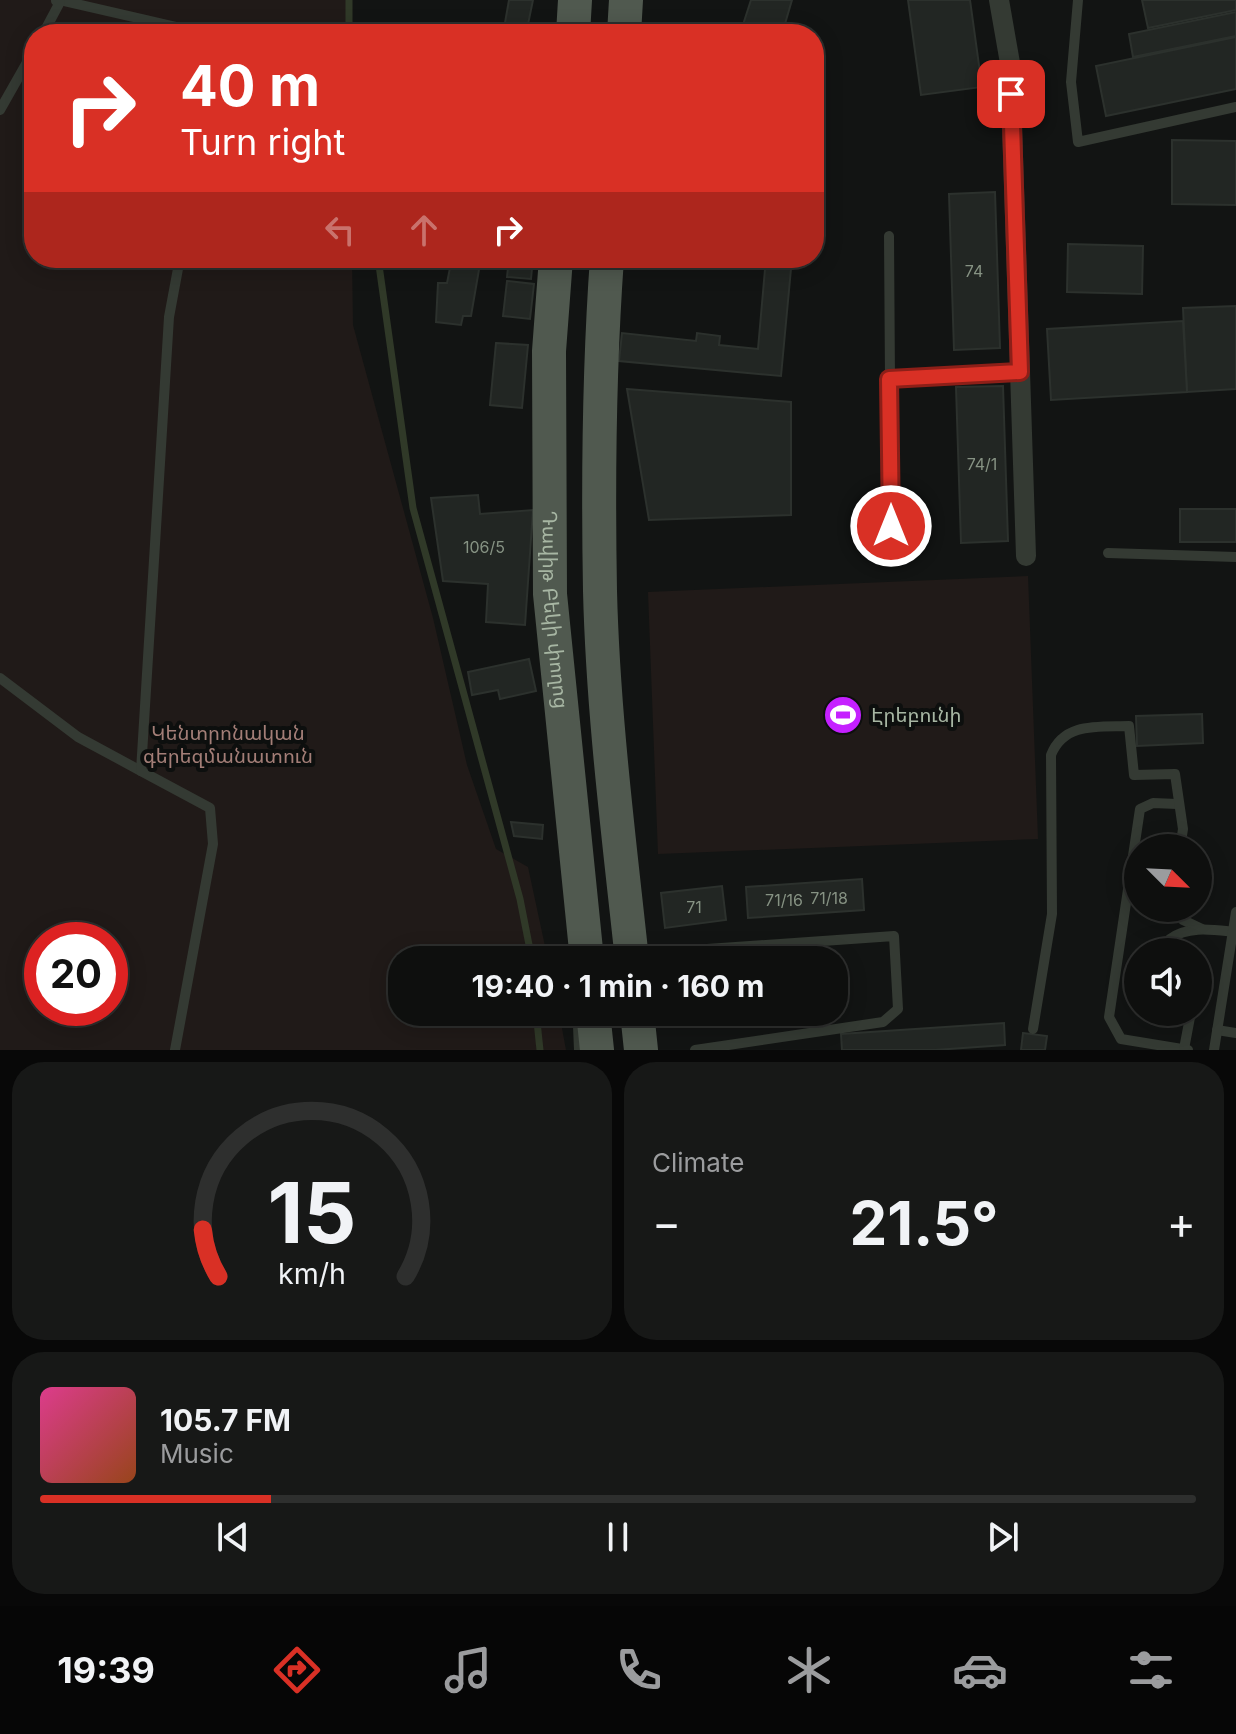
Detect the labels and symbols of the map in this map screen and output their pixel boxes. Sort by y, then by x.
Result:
pin [977,60,1045,128]
house number: 74 [965,261,983,281]
house number: 74/1 [967,454,997,474]
position arrow [849,484,933,568]
street label: Դավիթ Բեկի փողոց [537,510,574,710]
house number: 106/5 [463,537,505,557]
sports icon: Էրեբունի [822,694,864,736]
place label: Էրեբունի [871,703,961,727]
park label: Կենտրոնական գերեզմանատուն [143,721,313,768]
north arrow [1124,834,1212,922]
house number: 71/18 [810,888,848,908]
house number: 71/16 [765,890,803,910]
house number: 71 [686,897,702,917]
speed limit sign: 20 [24,922,128,1026]

